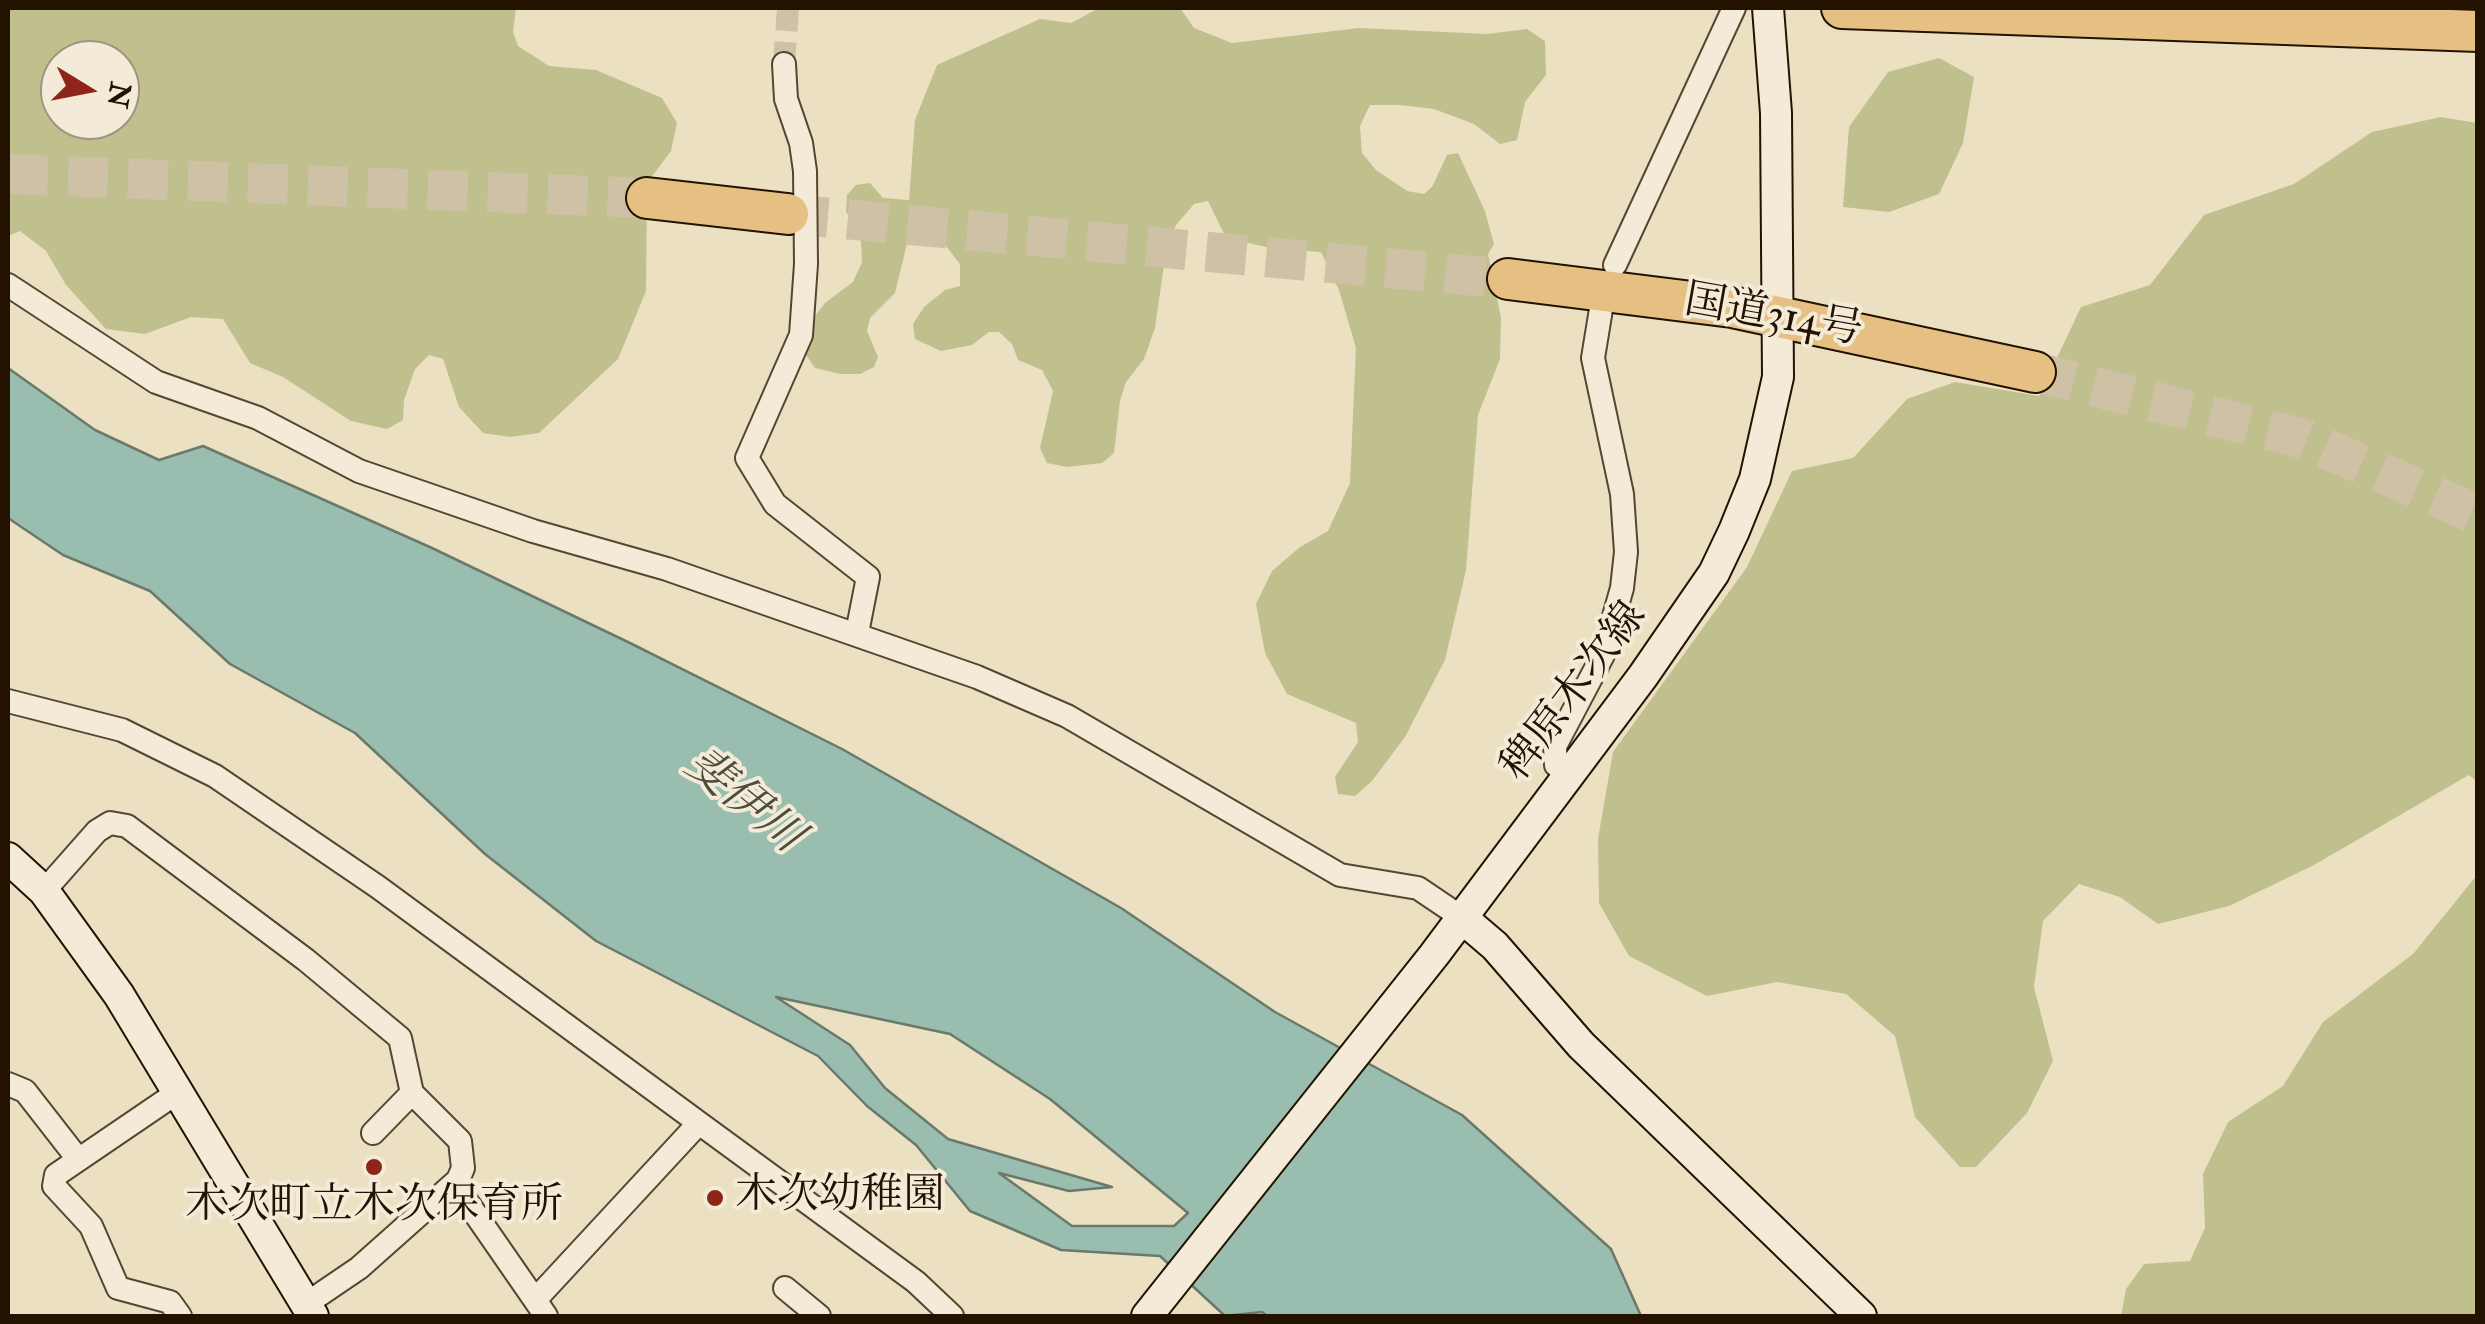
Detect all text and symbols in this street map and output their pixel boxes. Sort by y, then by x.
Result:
north arrow [40,40,140,140]
text: N [99,80,137,110]
street label: 国道314号 [1680,278,1866,358]
street label: 稗原木次線 [1493,594,1659,792]
water label: 斐伊川 [673,740,811,866]
marker: 木次町立木次保育所 [363,1156,385,1178]
place label: 木次幼稚園 [735,1173,945,1223]
place label: 木次町立木次保育所 [185,1183,563,1233]
marker: 木次幼稚園 [704,1187,726,1209]

